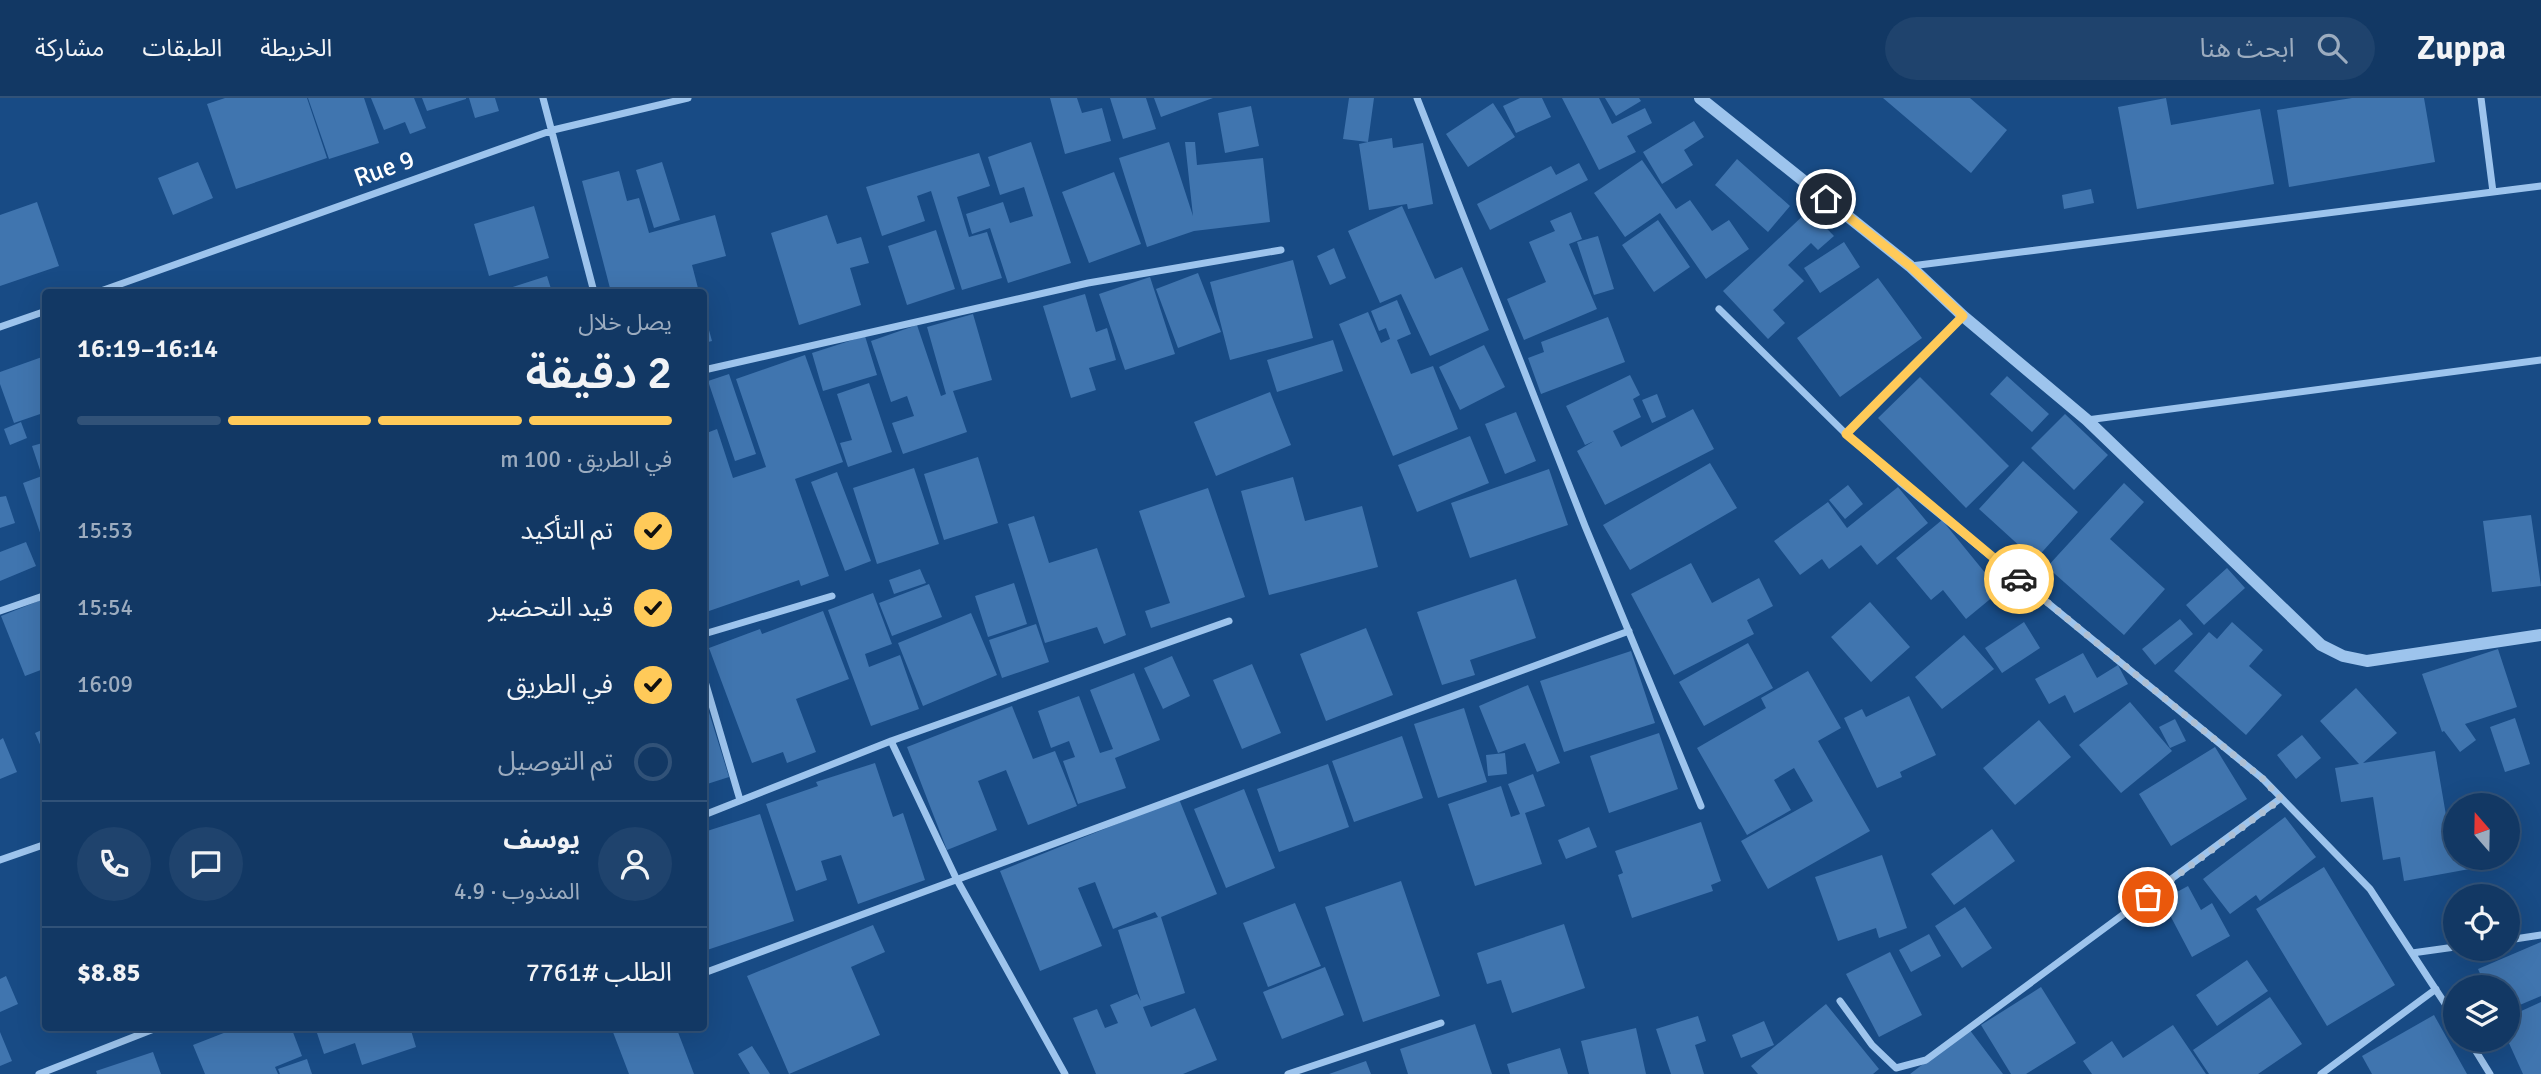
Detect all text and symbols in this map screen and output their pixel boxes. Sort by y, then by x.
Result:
search box [1885,17,2375,80]
text: Zuppa [2417,28,2506,69]
icon: search [2313,29,2351,67]
text: مشاركة [35,33,104,63]
text: الطبقات [142,33,222,63]
text: الخريطة [260,33,332,63]
text: ابحث هنا [2200,33,2295,65]
street label: Rue 9 [350,143,419,195]
pin [1796,169,1856,229]
icon: home [1807,180,1845,218]
text: يصل خلال [578,308,672,337]
text: 16:14–16:19 [77,333,218,365]
text: 2 دقيقة [525,345,672,401]
text: في الطريق · 100 m [500,445,672,474]
icon: check [634,512,672,550]
text: تم التأكيد [520,515,613,547]
text: 15:53 [77,516,133,545]
courier [1984,544,2054,614]
icon: car [2000,560,2038,598]
icon: check [634,589,672,627]
text: قيد التحضير [488,592,613,624]
text: 15:54 [77,593,133,622]
icon: check [634,666,672,704]
text: في الطريق [507,669,613,701]
text: 16:09 [77,670,133,699]
text: تم التوصيل [498,746,613,778]
north arrow [2443,793,2520,870]
map controls [2443,793,2520,1052]
text: يوسف [503,824,580,856]
button: phone [77,827,151,901]
button: chat [169,827,243,901]
button: person [598,827,672,901]
pin [2118,867,2178,927]
text: المندوب · 4.9 [454,877,580,906]
icon: bag [2129,878,2167,916]
button: locate [2443,884,2520,961]
text: $8.85 [77,957,141,989]
text: الطلب #7761 [526,957,672,989]
button: layers [2443,975,2520,1052]

